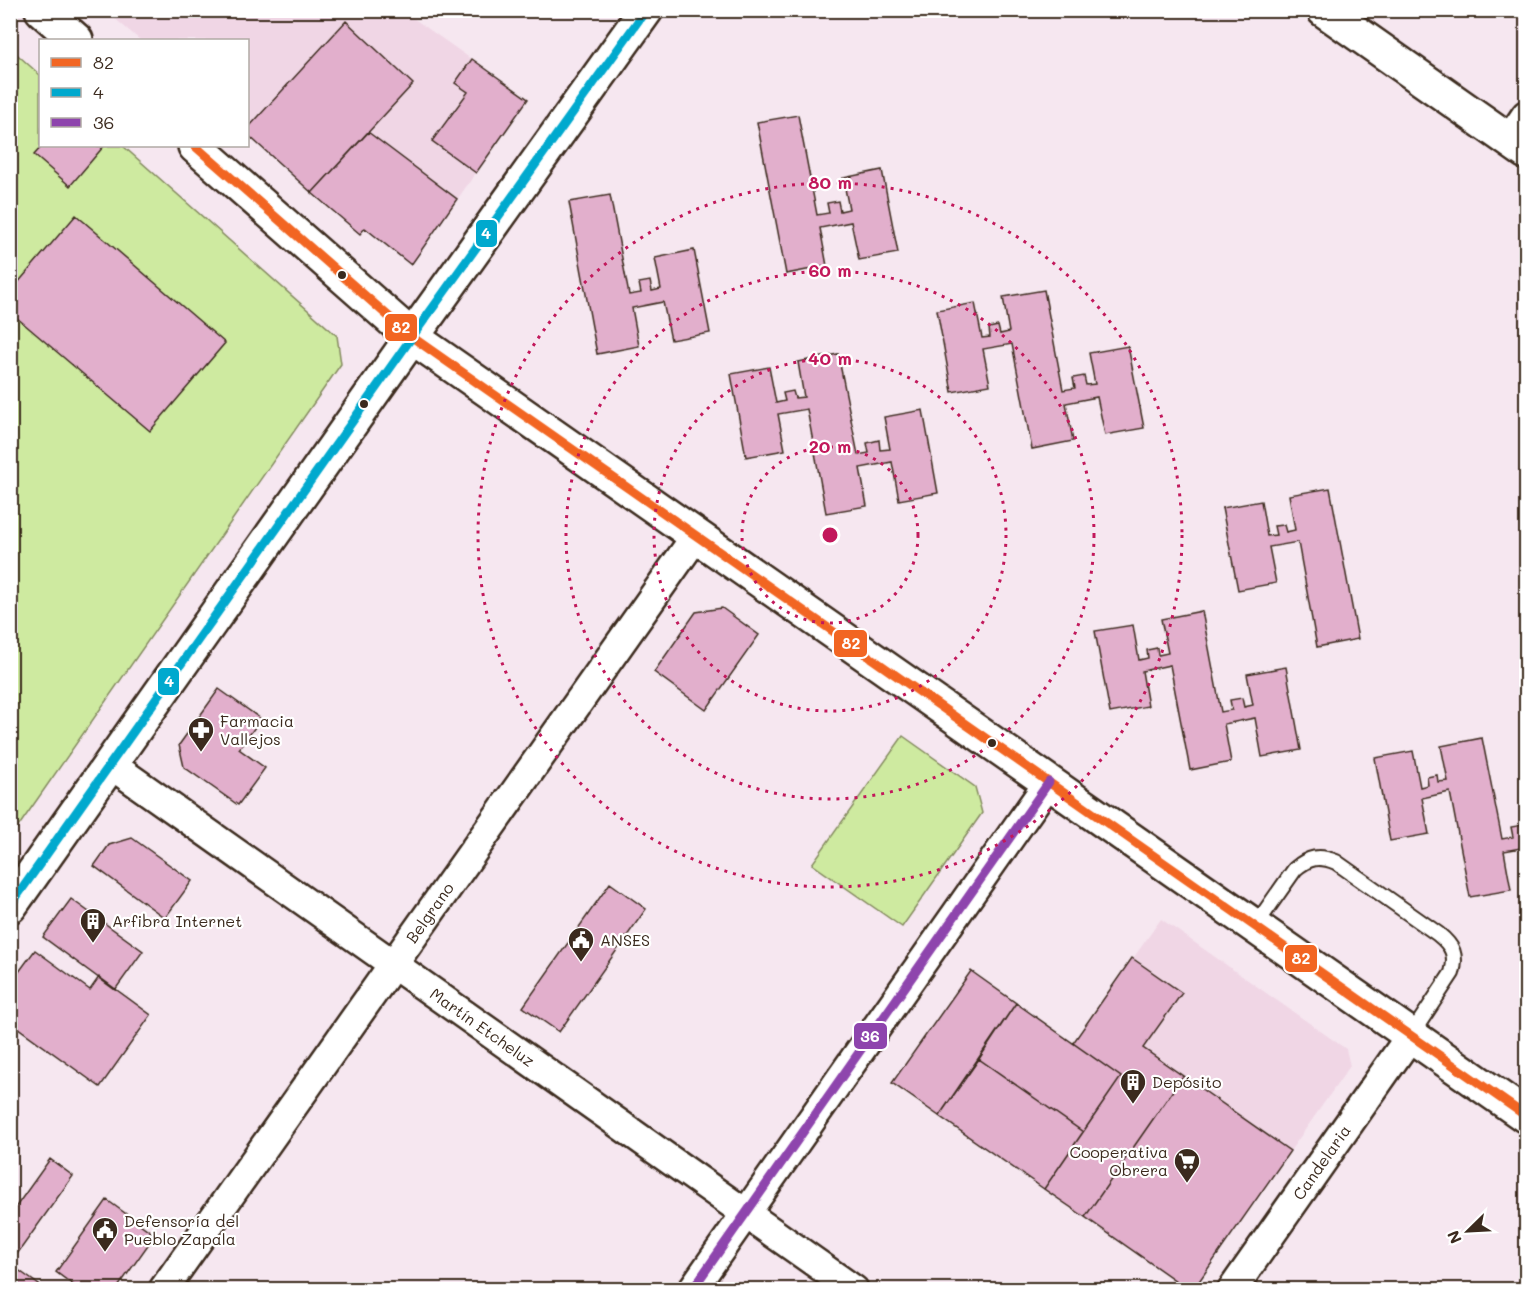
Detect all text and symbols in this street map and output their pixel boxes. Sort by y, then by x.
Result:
legend [39,39,249,147]
text: 82 [93,50,114,74]
text: 4 [93,80,104,104]
text: 36 [93,110,114,134]
text: 80 m [808,170,852,194]
line badge: 4 [475,219,498,248]
text: 4 [481,222,491,243]
text: 60 m [808,258,852,282]
unlabelled marker [336,269,348,281]
line badge: 82 [384,313,418,342]
text: 82 [392,316,410,337]
text: 40 m [808,346,852,370]
unlabelled marker [358,398,370,410]
text: 20 m [809,434,851,458]
centre of rings [820,525,840,545]
line badge: 82 [833,629,868,658]
text: 82 [842,632,860,653]
line badge: 4 [157,667,180,696]
text: 4 [164,670,174,691]
place label: Farmacia Vallejos [220,710,294,749]
pharmacy icon: Farmacia Vallejos [186,715,216,753]
unlabelled marker [986,737,998,749]
street label: Belgrano [401,878,458,947]
building icon: Arfibra Internet [78,906,108,944]
place label: Arfibra Internet [112,910,242,931]
public building icon: ANSES [566,925,596,963]
place label: ANSES [600,929,650,950]
line badge: 82 [1284,944,1318,973]
text: 82 [1292,947,1310,968]
street label: Martín Etcheluz [426,983,539,1071]
line badge: 36 [853,1022,888,1050]
text: 36 [860,1025,880,1046]
building icon: Depósito [1118,1067,1148,1105]
place label: Depósito [1152,1071,1221,1092]
street label: Candelaria [1288,1120,1355,1204]
place label: Cooperativa Obrera [1069,1141,1168,1180]
supermarket icon: Cooperativa Obrera [1172,1146,1202,1184]
north arrow [1438,1201,1498,1261]
place label: Defensoría del Pueblo Zapala [124,1210,239,1249]
public building icon: Defensoría del Pueblo Zapala [90,1215,120,1253]
text: N [1442,1227,1466,1247]

